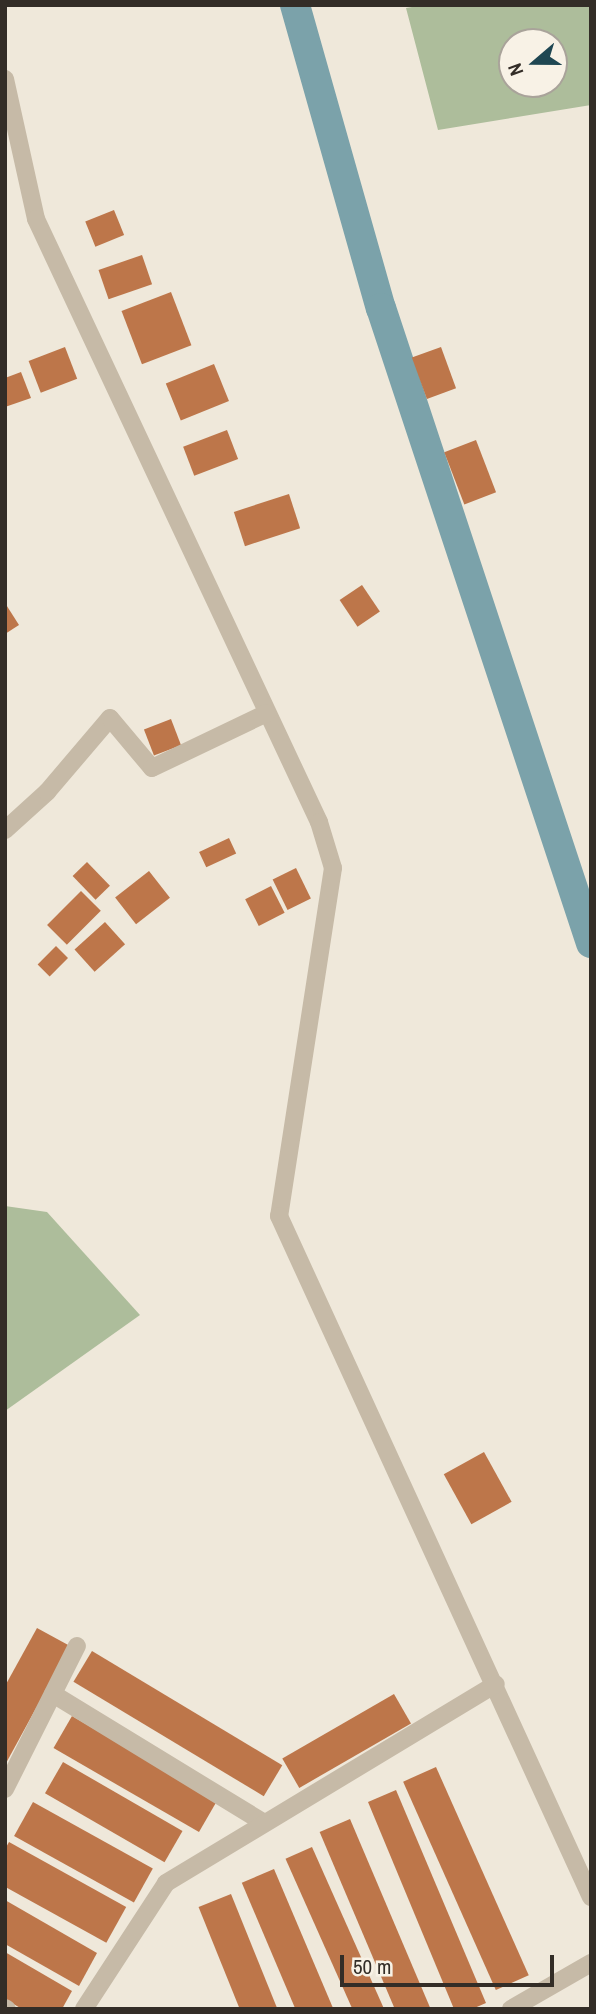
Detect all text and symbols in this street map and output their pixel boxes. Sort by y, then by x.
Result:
north arrow [498,28,568,98]
text: N [501,60,529,79]
scale bar [344,1940,558,1984]
text: 50 m [353,1952,391,1981]

